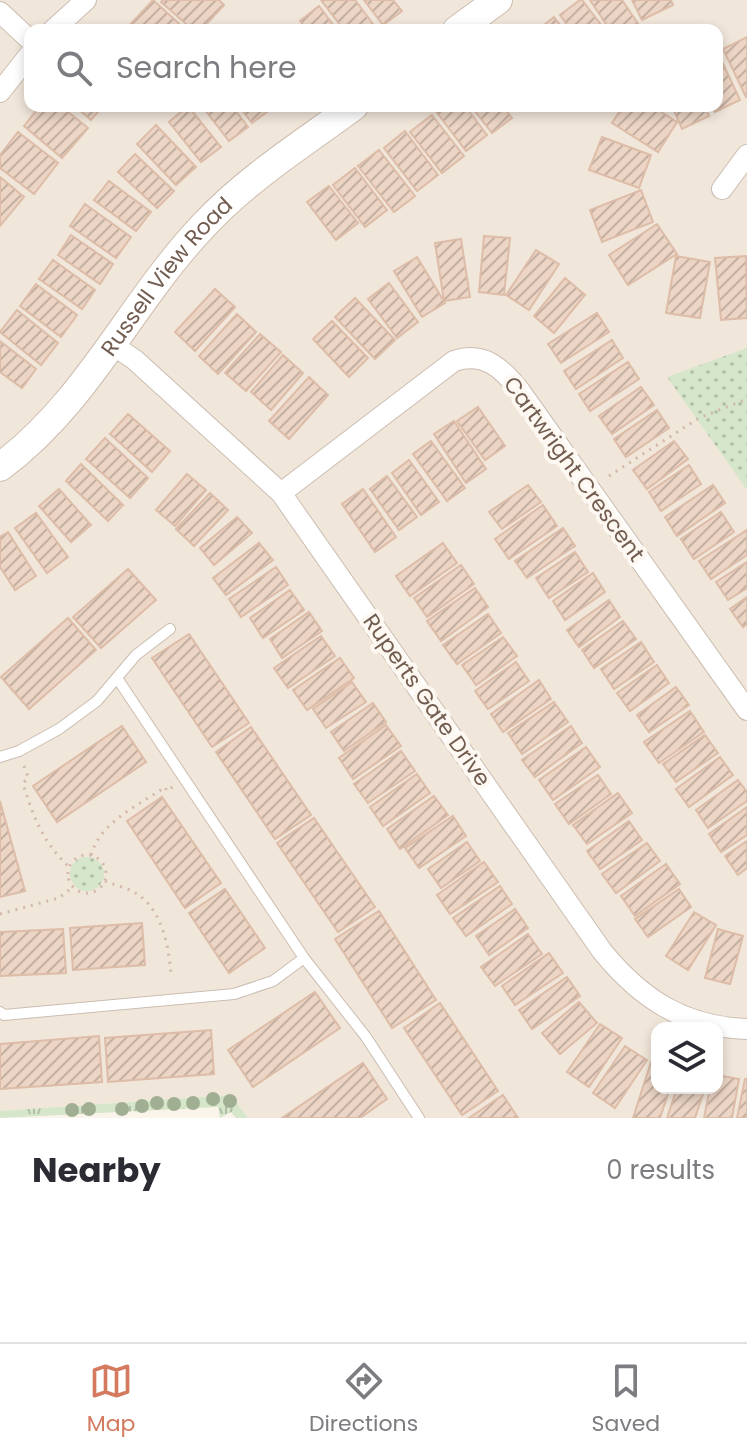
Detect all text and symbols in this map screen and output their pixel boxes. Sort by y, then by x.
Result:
search box [24,24,723,112]
icon: search [52,46,96,90]
text: Search here [116,46,297,89]
street label: Russell View Road [93,190,239,362]
street label: Cartwright Crescent [496,370,652,568]
street label: Ruperts Gate Drive [356,607,498,793]
map controls [651,1022,723,1094]
button: layers [651,1022,723,1094]
text: Nearby [32,1146,161,1194]
text: 0 results [606,1152,715,1188]
tab: Map [87,1359,135,1440]
tab: Directions [309,1359,418,1440]
tab: Saved [592,1359,660,1440]

